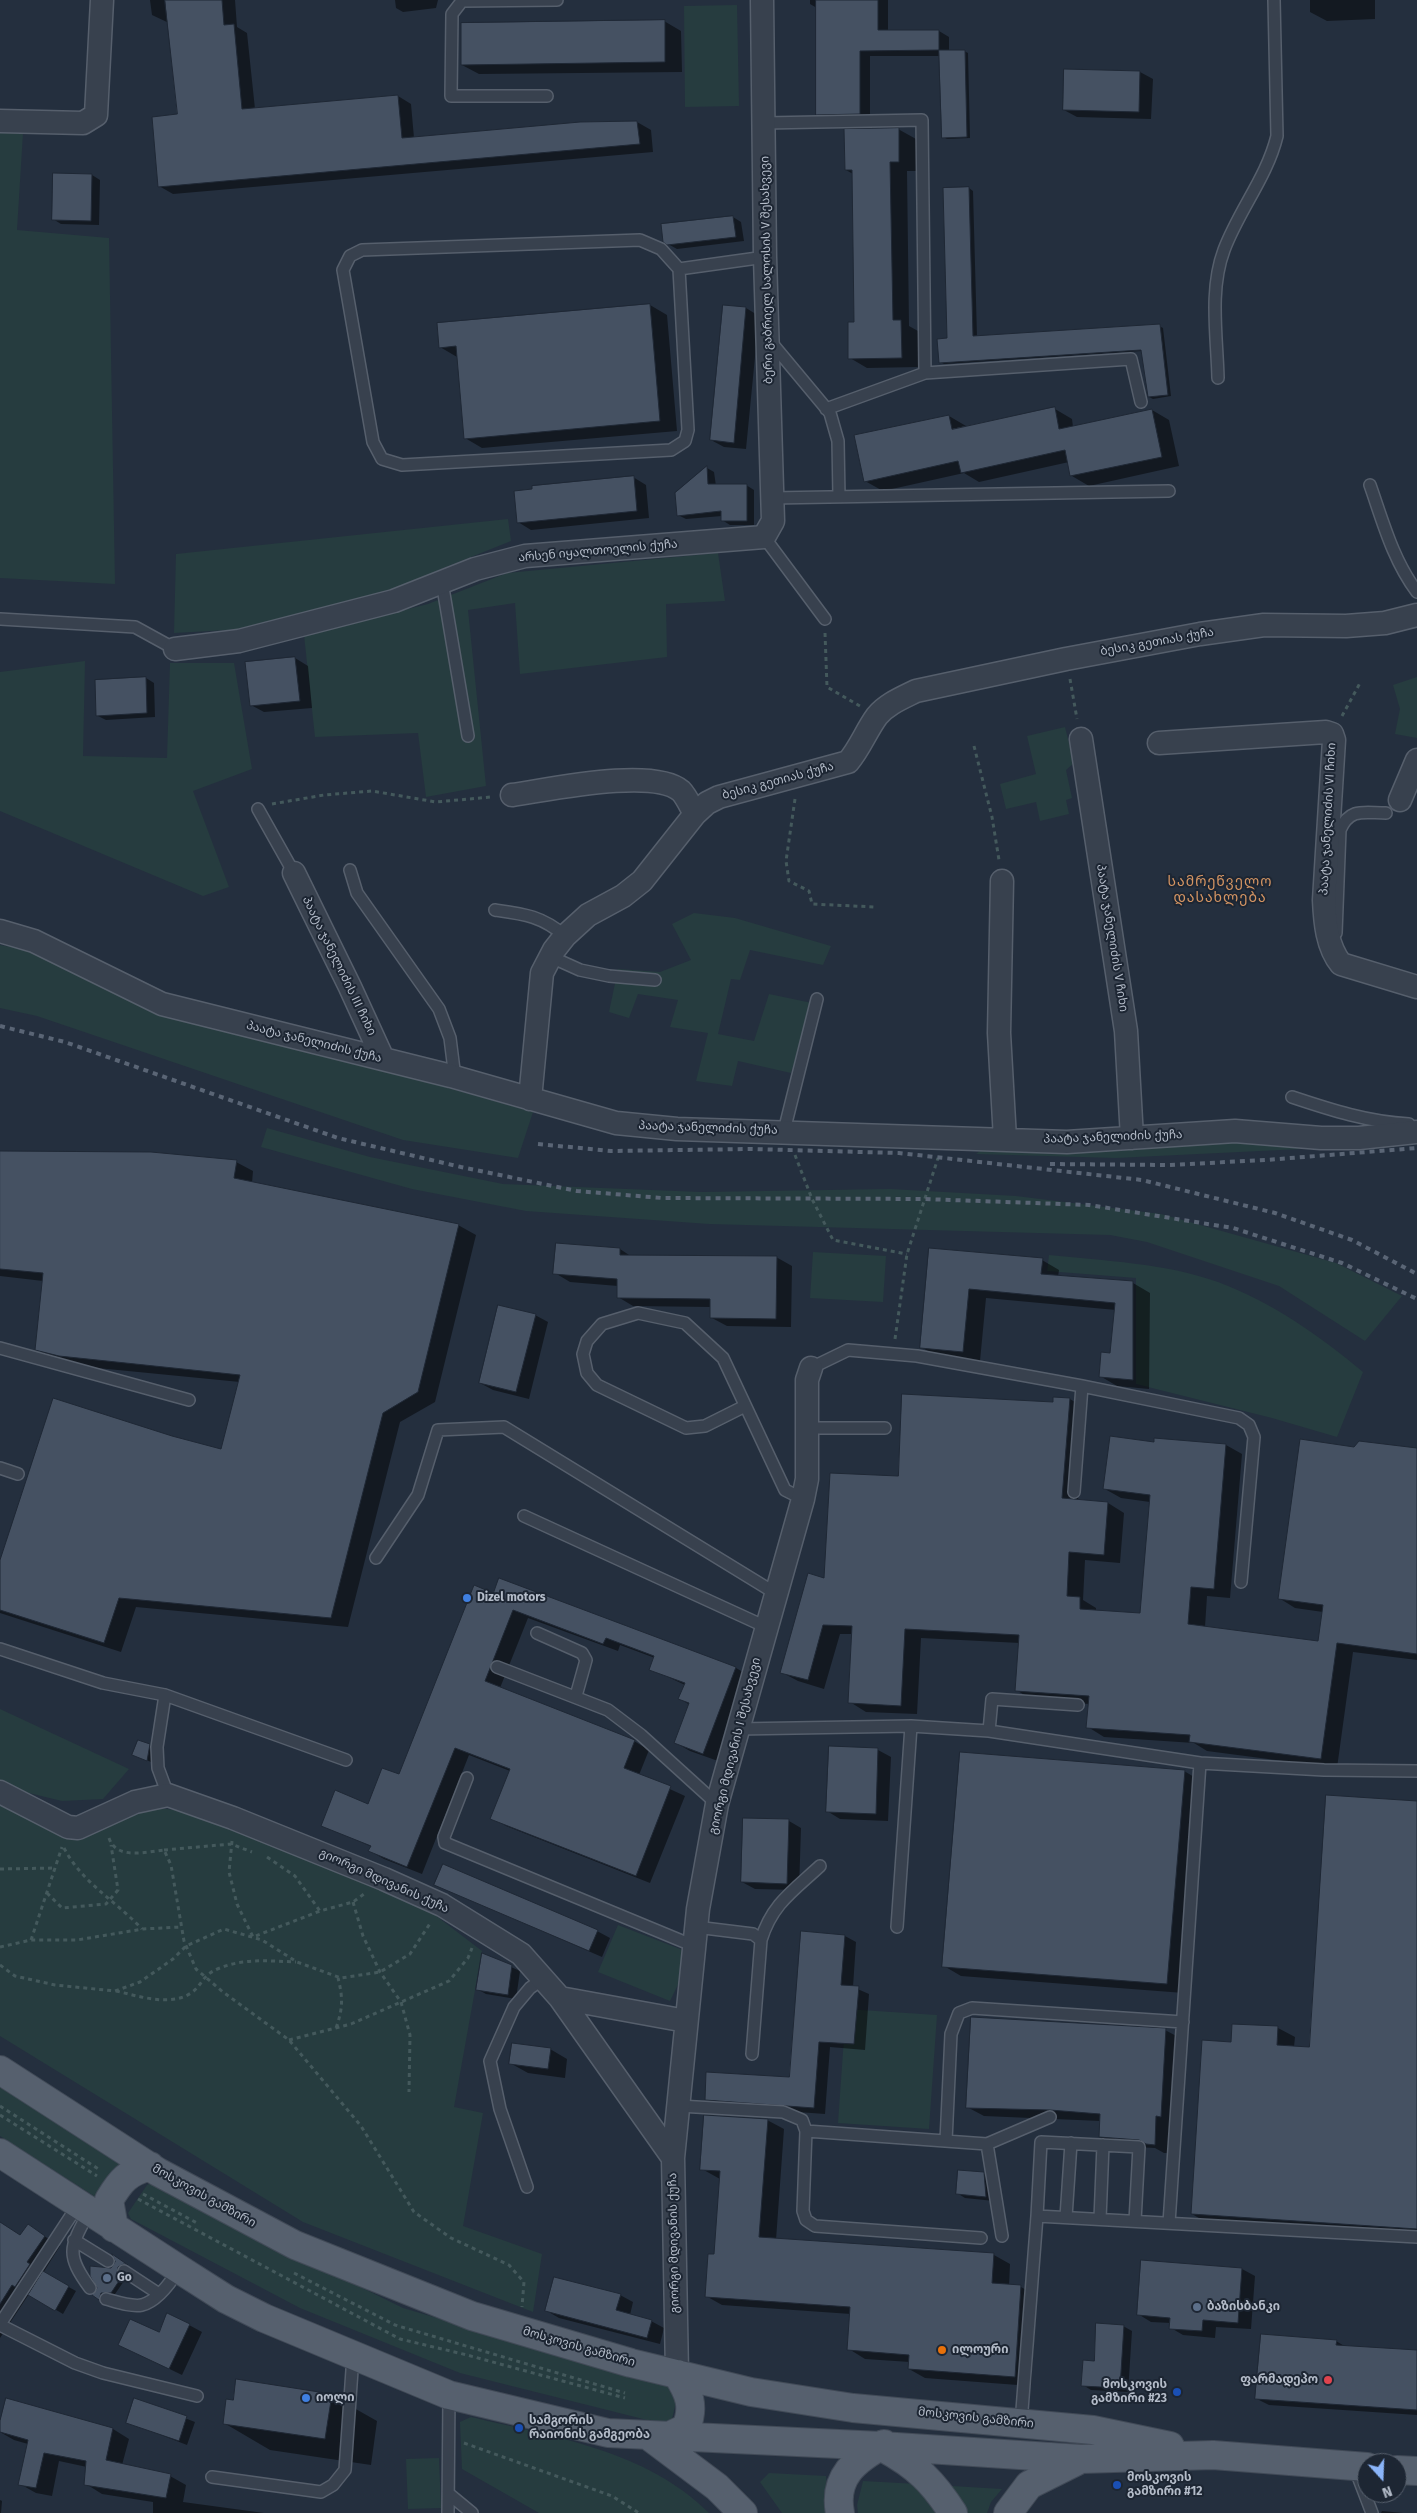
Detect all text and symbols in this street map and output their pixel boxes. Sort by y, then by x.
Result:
street label: ბერი გაბრიელ სალოსის V შესახვევი [758,156,776,384]
street label: არსენ იყალთოელის ქუჩა [518,537,678,565]
street label: ბესიკ გეთიას ქუჩა [1099,625,1215,659]
street label: პაატა ჯანელიძის VI ჩიხი [1317,742,1339,896]
street label: ბესიკ გეთიას ქუჩა [721,759,835,803]
street label: პაატა ჯანელიძის V ჩიხი [1093,863,1131,1013]
district label: სამრეწველო დასახლება [1166,874,1274,906]
street label: პაატა ჯანელიძის III ჩიხი [299,894,379,1038]
street label: პაატა ჯანელიძის ქუჩა [245,1018,383,1066]
street label: პაატა ჯანელიძის ქუჩა [638,1118,778,1138]
street label: პაატა ჯანელიძის ქუჩა [1043,1127,1183,1147]
place label: Dizel motors [477,1591,546,1605]
marker: Dizel motors [461,1592,473,1604]
street label: გიორგი მდივანის I შესახვევი [706,1656,764,1836]
street label: გიორგი მდივანის ქუჩა [317,1846,451,1916]
street label: მოსკოვის გამზირი [150,2162,258,2230]
street label: გიორგი მდივანის ქუჩა [666,2173,682,2313]
place label: Go [117,2271,132,2285]
marker: Go [101,2272,113,2284]
place label: ბაზისბანკი [1207,2300,1280,2314]
marker: ბაზისბანკი [1191,2301,1203,2313]
street label: მოსკოვის გამზირი [521,2324,637,2370]
place label: ილოური [952,2343,1008,2357]
marker: ილოური [936,2344,948,2356]
place label: ფარმადეპო [1240,2373,1318,2387]
marker: ფარმადეპო [1322,2374,1334,2386]
place label: მოსკოვის გამზირი #23 [1091,2378,1167,2406]
marker: მოსკოვის გამზირი #23 [1171,2386,1183,2398]
place label: იოლი [316,2391,355,2405]
marker: იოლი [300,2392,312,2404]
street label: მოსკოვის გამზირი [917,2405,1035,2431]
place label: სამგორის რაიონის გამგეობა [529,2414,650,2442]
marker: სამგორის რაიონის გამგეობა [513,2422,525,2434]
north arrow [1357,2453,1407,2503]
place label: მოსკოვის გამზირი #12 [1127,2471,1203,2499]
marker: მოსკოვის გამზირი #12 [1111,2479,1123,2491]
text: N [1380,2482,1394,2501]

